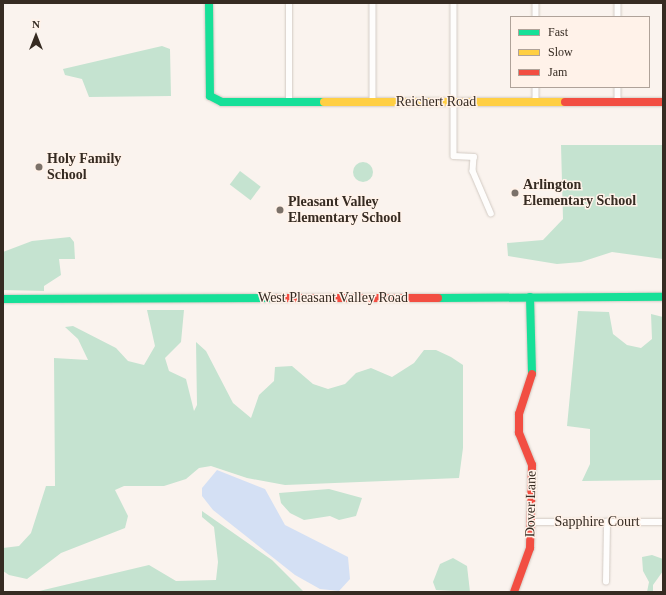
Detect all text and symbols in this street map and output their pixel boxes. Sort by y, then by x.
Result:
north arrow [16,16,56,56]
legend [510,16,650,88]
text: N [32,18,40,30]
text: Fast [548,25,568,39]
text: Slow [548,45,573,59]
text: Jam [548,65,567,79]
street label: Reichert Road [396,94,476,110]
place label: Holy Family School [47,151,121,184]
marker: Holy Family School [34,162,44,172]
place label: Arlington Elementary School [523,177,636,210]
marker: Arlington Elementary School [510,188,520,198]
place label: Pleasant Valley Elementary School [288,194,401,226]
marker: Pleasant Valley Elementary School [275,205,285,215]
street label: West Pleasant Valley Road [258,290,408,306]
street label: Dover Lane [522,471,540,537]
street label: Sapphire Court [554,514,640,530]

